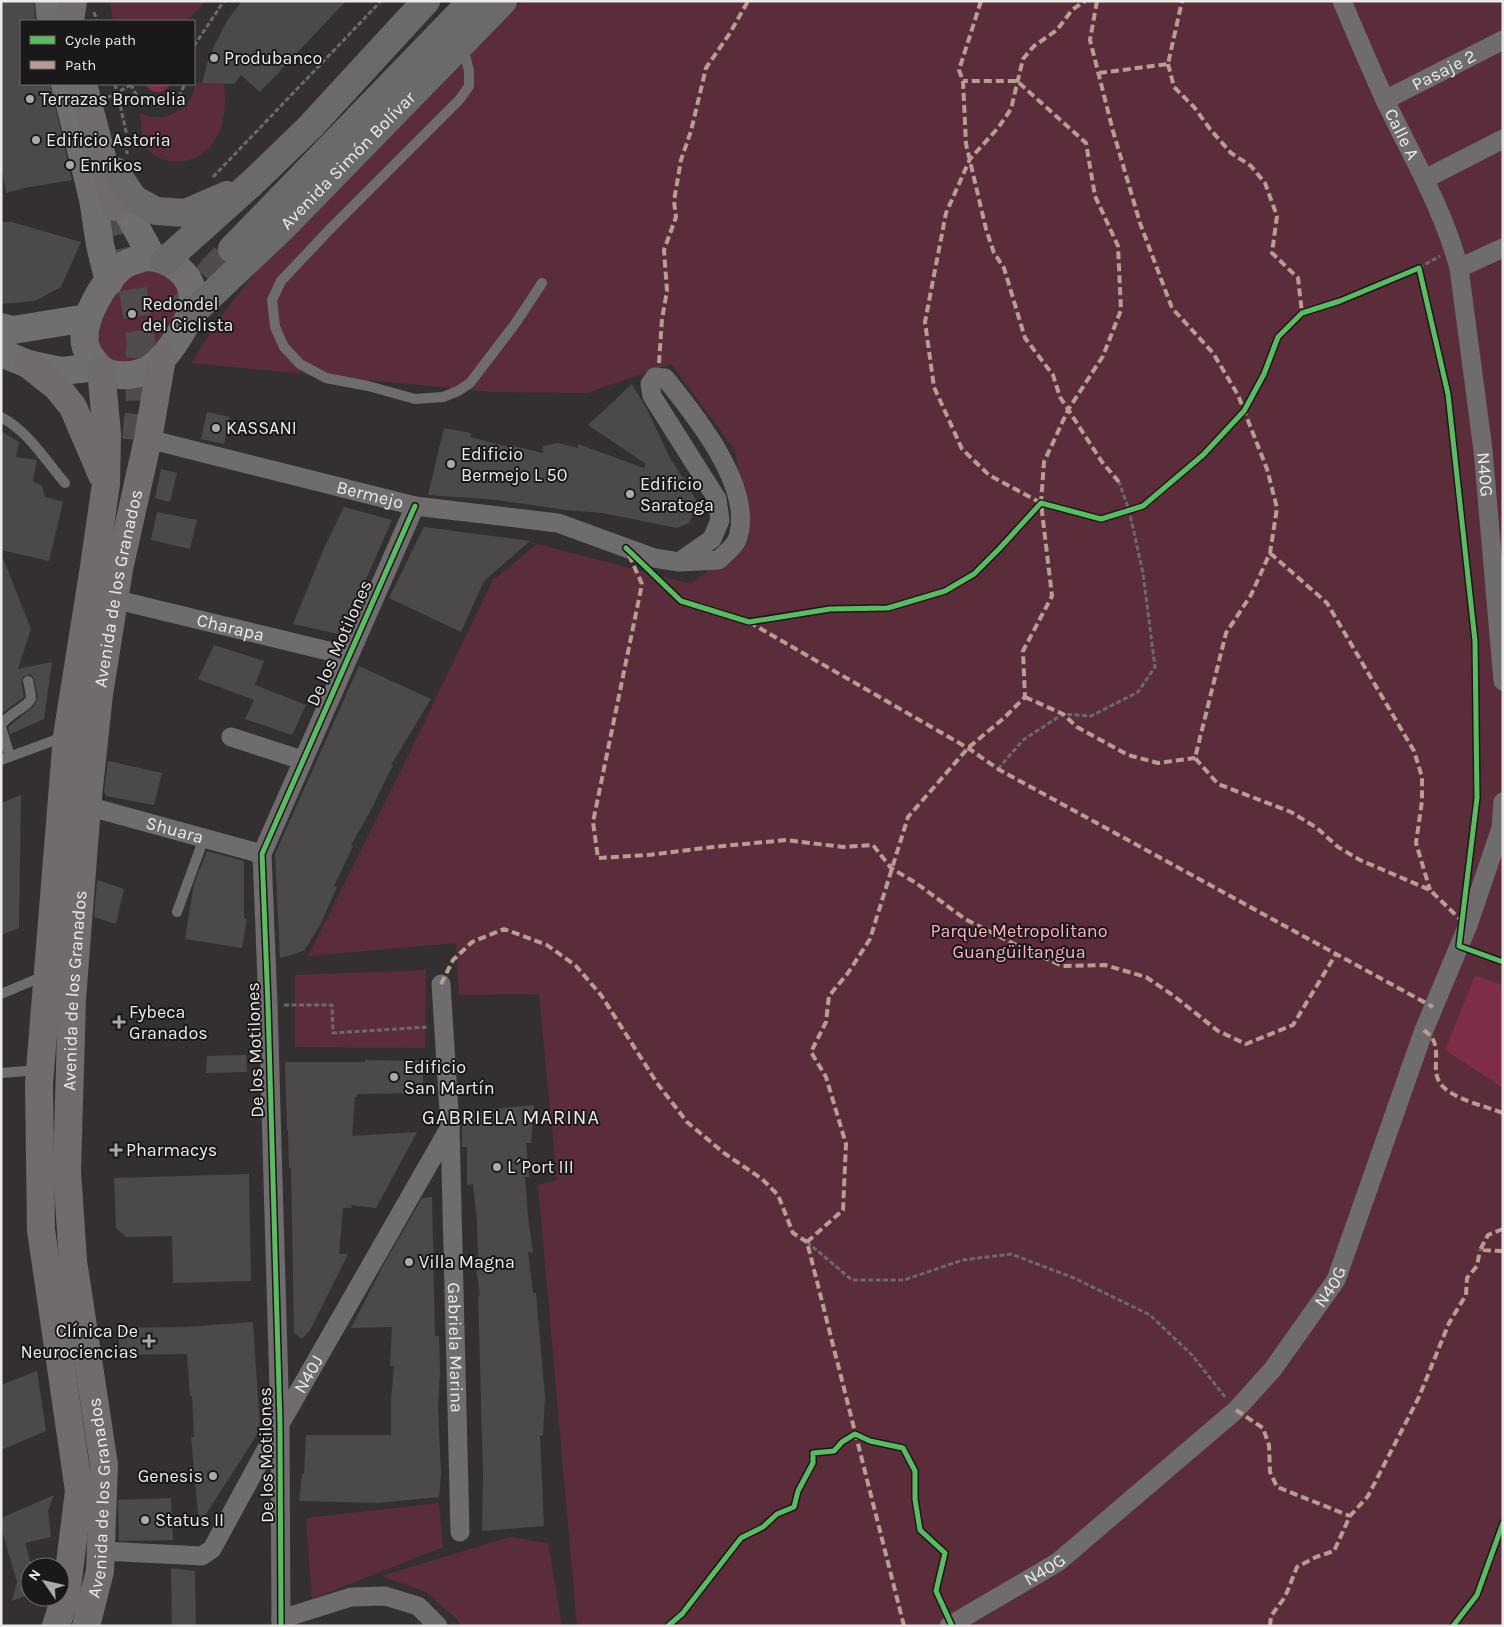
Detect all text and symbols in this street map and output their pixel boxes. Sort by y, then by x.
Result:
legend [20,20,195,85]
text: Cycle path [65,31,136,49]
street label: Pasaje 2 [1408,45,1480,96]
place label: Produbanco [224,47,322,69]
marker: Produbanco [208,52,220,64]
text: Path [65,56,96,74]
street label: Avenida Simón Bolívar [276,86,420,234]
place label: Terrazas Bromelia [40,88,186,110]
marker: Terrazas Bromelia [24,93,36,105]
street label: Calle A [1380,105,1424,164]
place label: Edificio Astoria [46,129,171,151]
marker: Edificio Astoria [30,134,42,146]
place label: Enrikos [80,154,142,176]
marker: Enrikos [64,159,76,171]
place label: Redondel del Ciclista [142,293,233,336]
marker: Redondel del Ciclista [126,308,138,320]
place label: KASSANI [226,417,297,439]
marker: KASSANI [210,422,222,434]
place label: Edificio Bermejo L 50 [461,443,567,486]
street label: N40G [1472,451,1498,498]
marker: Edificio Bermejo L 50 [445,458,457,470]
place label: Edificio Saratoga [640,473,714,516]
street label: Bermejo [334,476,406,514]
street label: Avenida de los Granados [89,487,147,689]
marker: Edificio Saratoga [624,488,636,500]
street label: De los Motilones [301,577,377,709]
street label: Charapa [195,609,267,646]
street label: Shuara [143,812,206,848]
street label: Avenida de los Granados [58,889,91,1091]
park label: Parque Metropolitano Guangüiltangua [930,920,1108,963]
street label: De los Motilones [242,982,268,1118]
place label: Fybeca Granados [129,1001,208,1044]
marker: Fybeca Granados [113,1016,125,1028]
place label: Edificio San Martín [404,1056,495,1099]
marker: Edificio San Martín [388,1071,400,1083]
district label: GABRIELA MARINA [422,1106,600,1129]
place label: Pharmacys [126,1139,217,1161]
marker: Pharmacys [110,1144,122,1156]
place label: L´Port III [507,1156,574,1178]
marker: L´Port III [491,1161,503,1173]
place label: Villa Magna [419,1251,515,1273]
marker: Villa Magna [403,1256,415,1268]
street label: N40G [1309,1264,1351,1312]
street label: Gabriela Marina [443,1282,468,1413]
place label: Clínica De Neurociencias [20,1320,138,1363]
marker: Clínica De Neurociencias [142,1334,156,1348]
street label: N40J [289,1351,328,1397]
street label: De los Motilones [254,1387,278,1523]
street label: Avenida de los Granados [83,1396,115,1600]
place label: Genesis [138,1465,203,1487]
marker: Genesis [207,1470,219,1482]
place label: Status II [155,1509,224,1531]
marker: Status II [139,1514,151,1526]
street label: N40G [1020,1549,1070,1591]
north arrow [20,1557,70,1607]
text: N [25,1566,44,1584]

